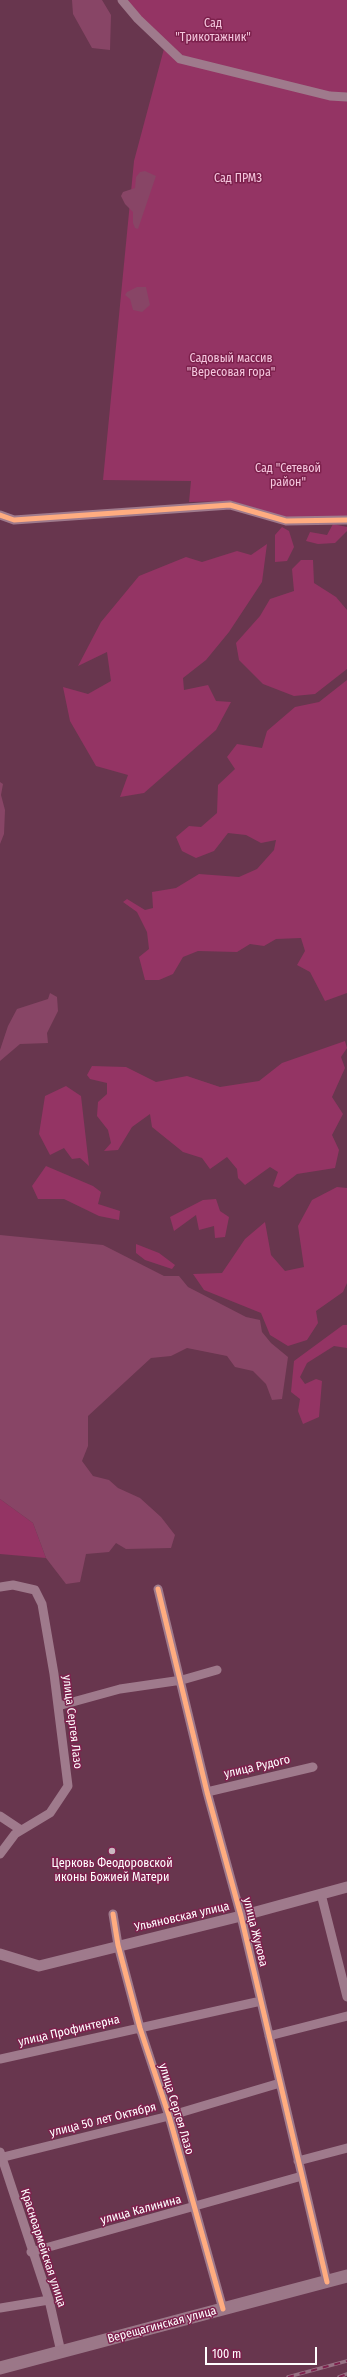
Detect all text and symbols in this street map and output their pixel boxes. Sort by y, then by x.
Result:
park label: Сад "Трикотажник" [175,17,251,45]
park label: Сад ПРМЗ [214,172,262,186]
park label: Садовый массив "Вересовая гора" [187,352,275,380]
park label: Сад "Сетевой район" [255,462,321,490]
street label: улица Сергея Лазо [59,1674,85,1770]
street label: улица Рудого [223,1752,291,1782]
marker: Церковь Феодоровской иконы Божией Матери [107,1846,117,1856]
place label: Церковь Феодоровской иконы Божией Матери [51,1857,173,1885]
street label: улица Жукова [239,1896,271,1968]
street label: Ульяновская улица [133,1899,231,1935]
street label: улица Профинтерна [17,2012,121,2050]
street label: улица Сергея Лазо [155,2062,197,2156]
street label: улица 50 лет Октября [48,2100,158,2140]
street label: Красноармейская улица [17,2187,69,2309]
street label: улица Калинина [99,2192,183,2228]
street label: Верещагинская улица [106,2304,218,2346]
scale bar [207,2339,319,2365]
text: 100 m [212,2347,241,2361]

